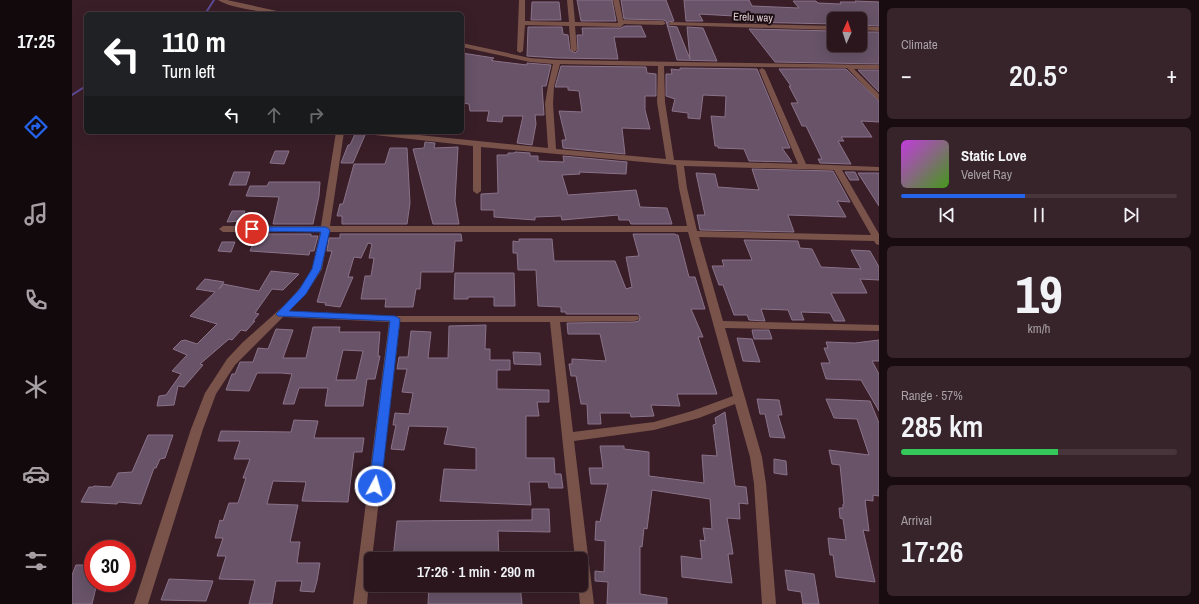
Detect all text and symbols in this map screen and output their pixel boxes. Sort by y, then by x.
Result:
street label: Erelu way [733,9,774,25]
north arrow [827,12,867,52]
map controls [827,12,867,52]
text: 110 m [162,23,226,61]
icon: left [96,28,148,80]
text: 17:25 [17,29,55,54]
text: Climate [901,36,938,53]
text: 20.5° [1009,55,1069,95]
text: Turn left [162,59,215,84]
text: − [901,60,912,90]
text: + [1166,60,1177,90]
icon: left [221,104,243,126]
icon: ahead [263,104,285,126]
icon: right [305,104,327,126]
icon: directions [22,113,50,141]
text: Static Love [961,145,1027,166]
text: Velvet Ray [961,166,1012,183]
icon: music [22,200,50,228]
icon: previous [936,204,958,226]
icon: pause [1028,204,1050,226]
icon: next [1120,204,1142,226]
pin [235,212,269,246]
icon: arrive [241,218,263,240]
text: 19 [1015,259,1063,329]
icon: phone [22,286,50,314]
text: km/h [1027,320,1051,337]
icon: climate [22,373,50,401]
text: Range · 57% [901,387,963,404]
text: 285 km [901,406,983,446]
icon: car [22,460,50,488]
position arrow [354,465,396,507]
text: Arrival [901,512,932,529]
text: 17:26 [901,531,963,571]
speed limit sign: 30 [84,540,136,592]
icon: filters [22,547,50,575]
text: 17:26 · 1 min · 290 m [417,561,535,582]

